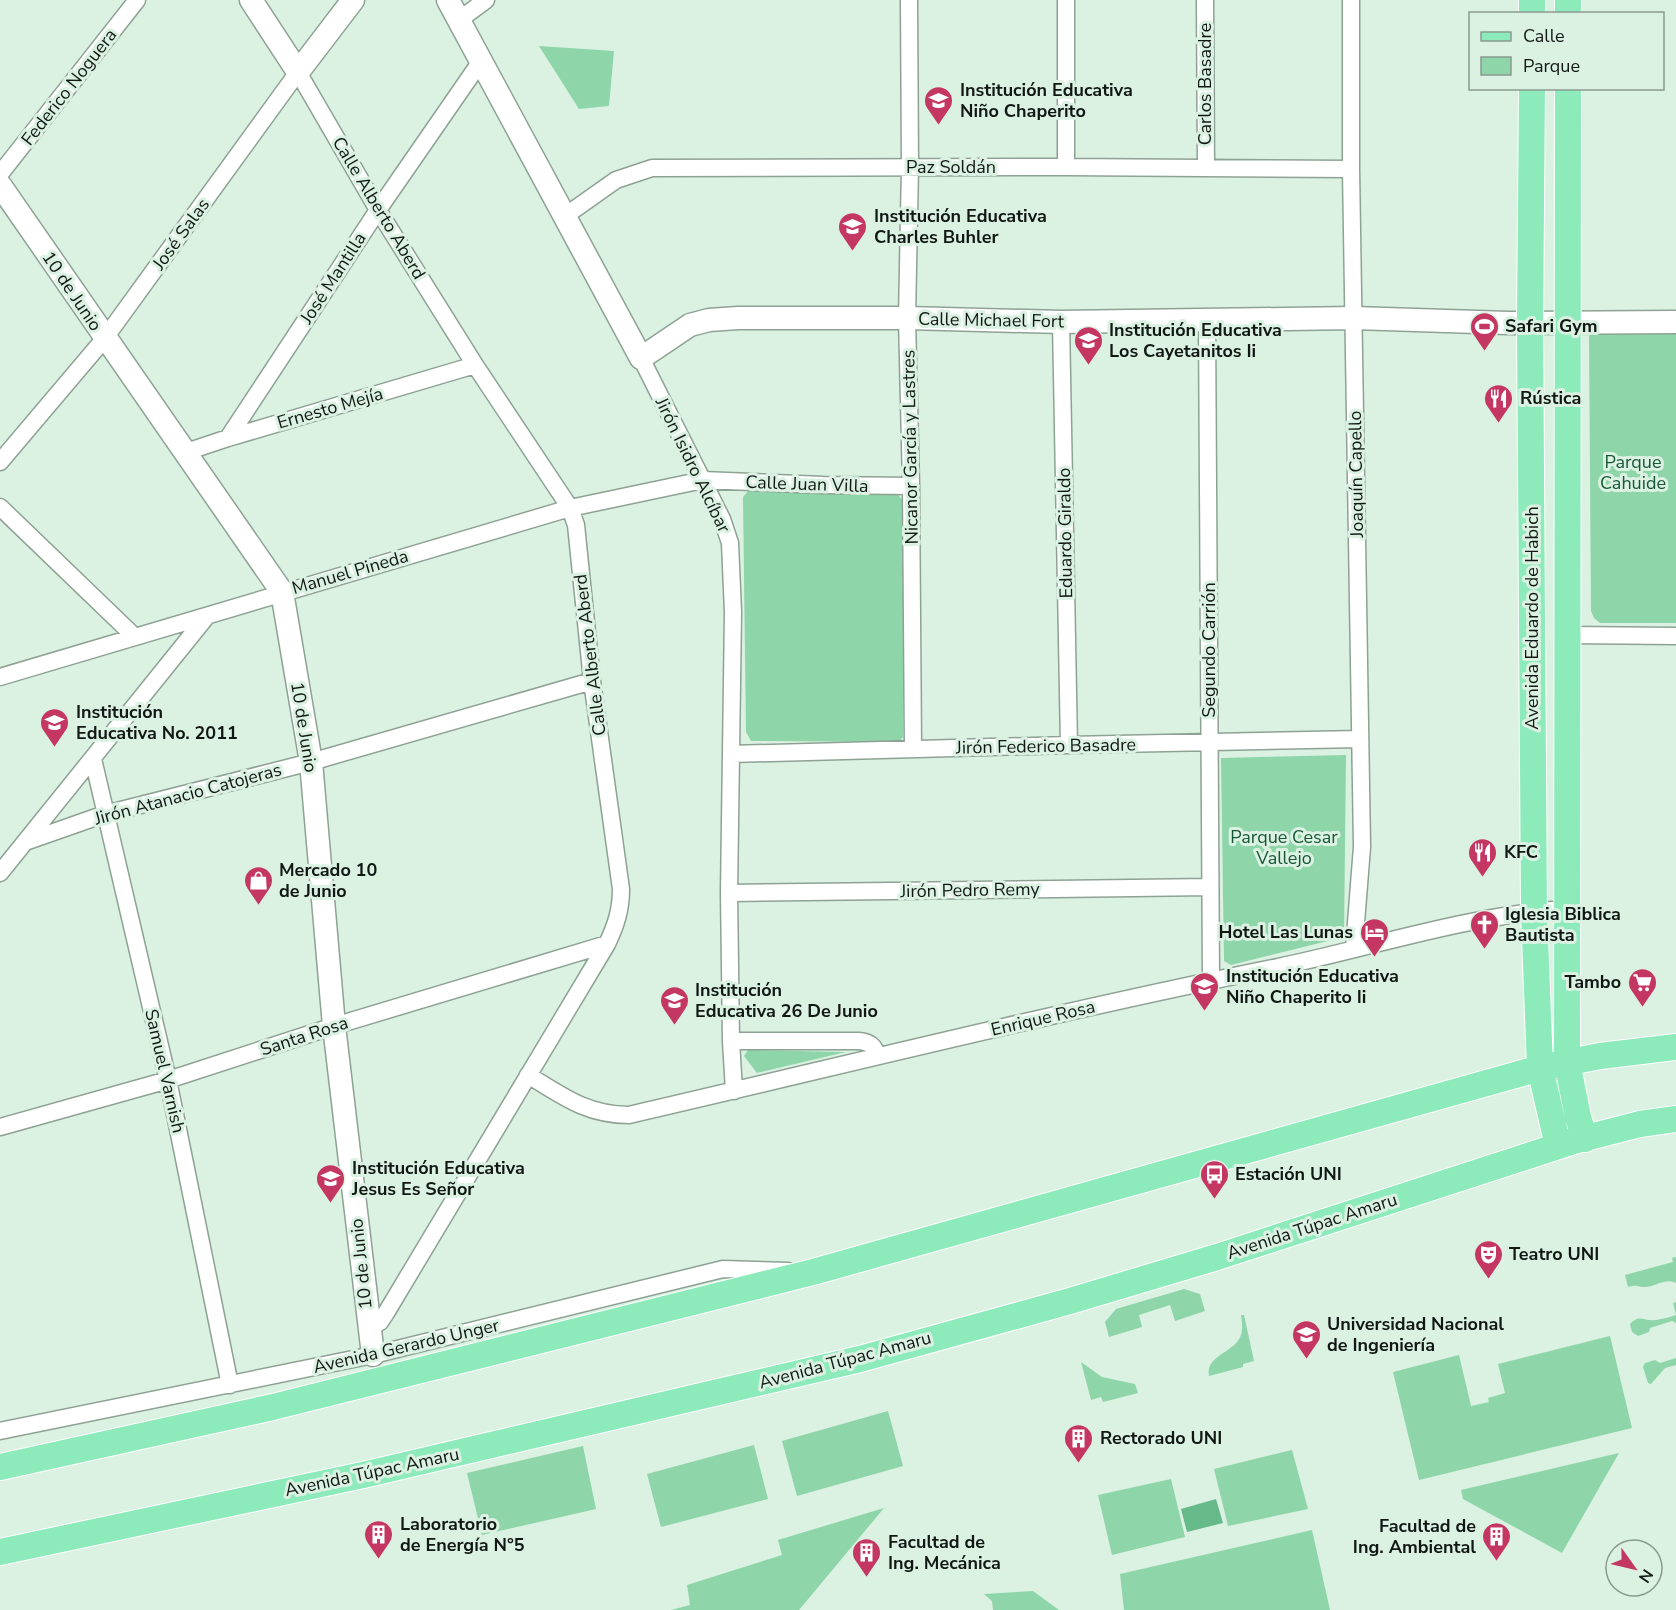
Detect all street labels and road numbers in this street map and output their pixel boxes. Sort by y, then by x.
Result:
street label: Carlos Basadre [1193,23,1217,145]
street label: Federico Noguera [16,24,122,150]
street label: Calle Alberto Aberd [327,132,431,284]
street label: Paz Soldán [906,155,996,179]
street label: José Salas [146,193,215,275]
street label: José Mantilla [294,228,372,329]
street label: 10 de Junio [37,246,107,336]
street label: Calle Michael Fort [918,307,1065,333]
street label: Nicanor García y Lastres [896,349,924,545]
street label: Ernesto Mejía [274,381,386,435]
street label: Jirón Isidro Alcíbar [649,392,736,537]
street label: Joaquín Capello [1343,410,1369,539]
street label: Eduardo Giraldo [1052,467,1078,599]
street label: Calle Juan Villa [745,470,869,498]
street label: Avenida Eduardo de Habich [1520,506,1544,730]
street label: Manuel Pineda [289,544,411,600]
street label: Calle Alberto Aberd [568,573,612,737]
street label: Segundo Carrión [1197,582,1221,718]
street label: 10 de Junio [285,680,323,774]
street label: Jirón Federico Basadre [955,732,1136,760]
street label: Jirón Atanacio Catojeras [91,757,284,831]
street label: Jirón Pedro Remy [899,877,1041,903]
street label: Enrique Rosa [989,994,1097,1042]
street label: Samuel Varnish [139,1007,191,1135]
street label: Santa Rosa [257,1010,351,1062]
street label: Avenida Túpac Amaru [1224,1187,1400,1265]
street label: 10 de Junio [344,1217,378,1311]
street label: Avenida Gerardo Unger [311,1313,502,1379]
street label: Avenida Túpac Amaru [756,1325,934,1395]
street label: Avenida Túpac Amaru [283,1442,461,1502]

